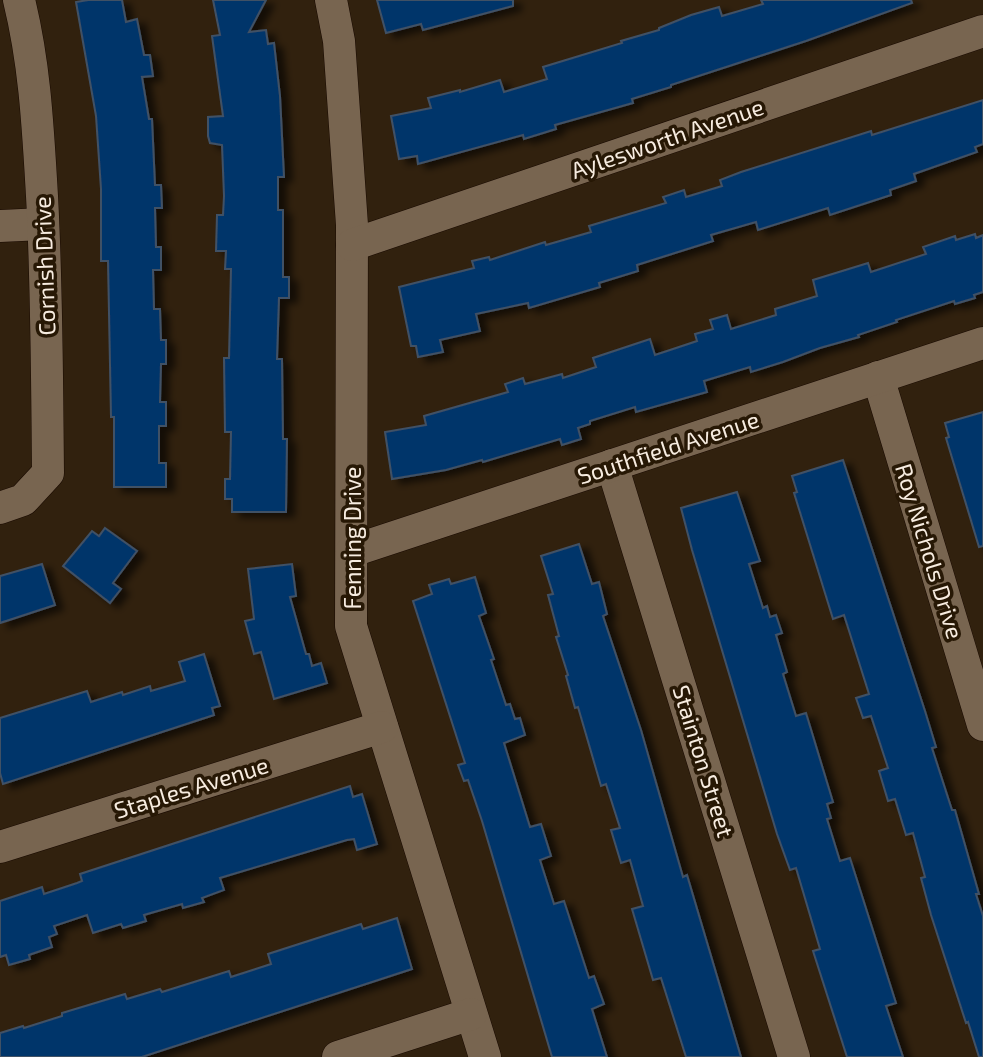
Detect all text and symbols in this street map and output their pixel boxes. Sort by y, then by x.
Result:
street label: Aylesworth Avenue [567,92,767,184]
street label: Cornish Drive [28,196,60,336]
street label: Southfield Avenue [574,404,762,490]
street label: Roy Nichols Drive [890,460,970,642]
street label: Fenning Drive [338,467,366,609]
street label: Stainton Street [668,682,740,841]
street label: Staples Avenue [110,750,272,824]

